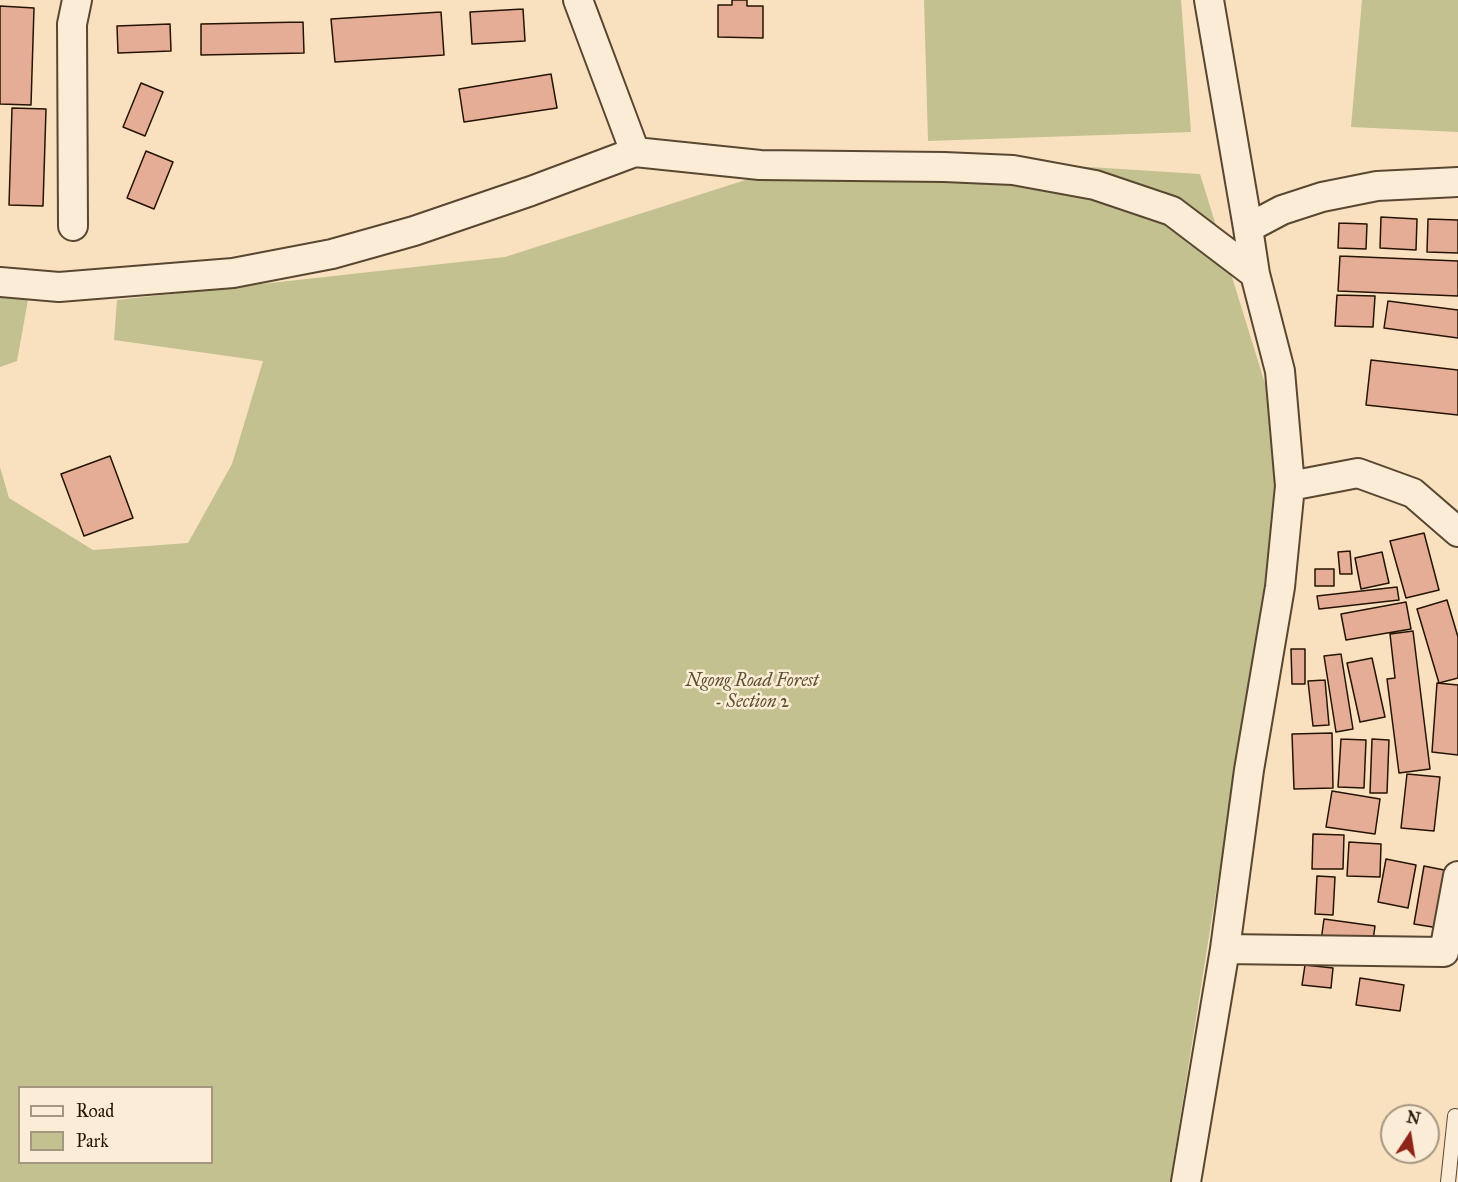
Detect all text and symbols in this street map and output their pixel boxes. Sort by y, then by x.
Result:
park label: Ngong Road Forest - Section 2 [685,671,819,714]
legend [18,1086,213,1164]
text: Road [76,1100,114,1122]
north arrow [1380,1104,1440,1164]
text: N [1405,1107,1422,1129]
text: Park [76,1130,109,1152]

